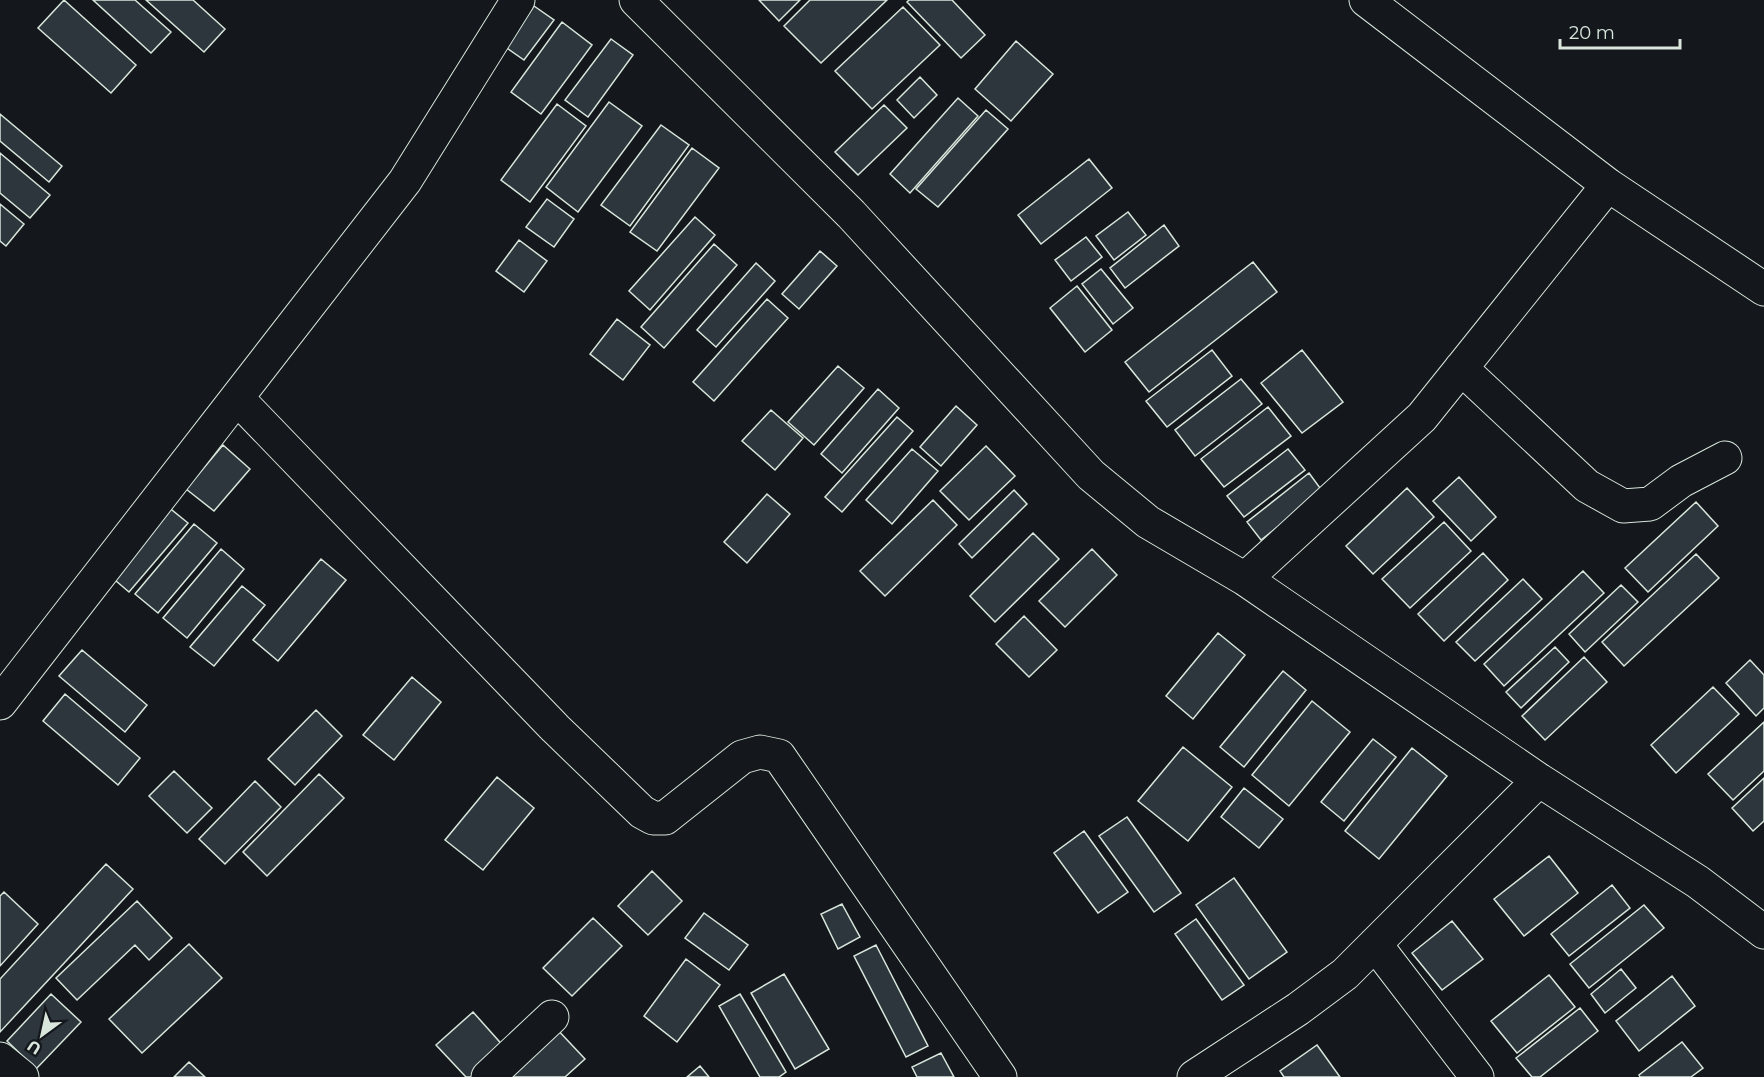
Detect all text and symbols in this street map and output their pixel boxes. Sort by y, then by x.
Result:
scale bar [1560,12,1680,50]
text: 20 m [1569,22,1615,44]
north arrow [12,1005,72,1065]
text: U [24,1036,45,1059]

